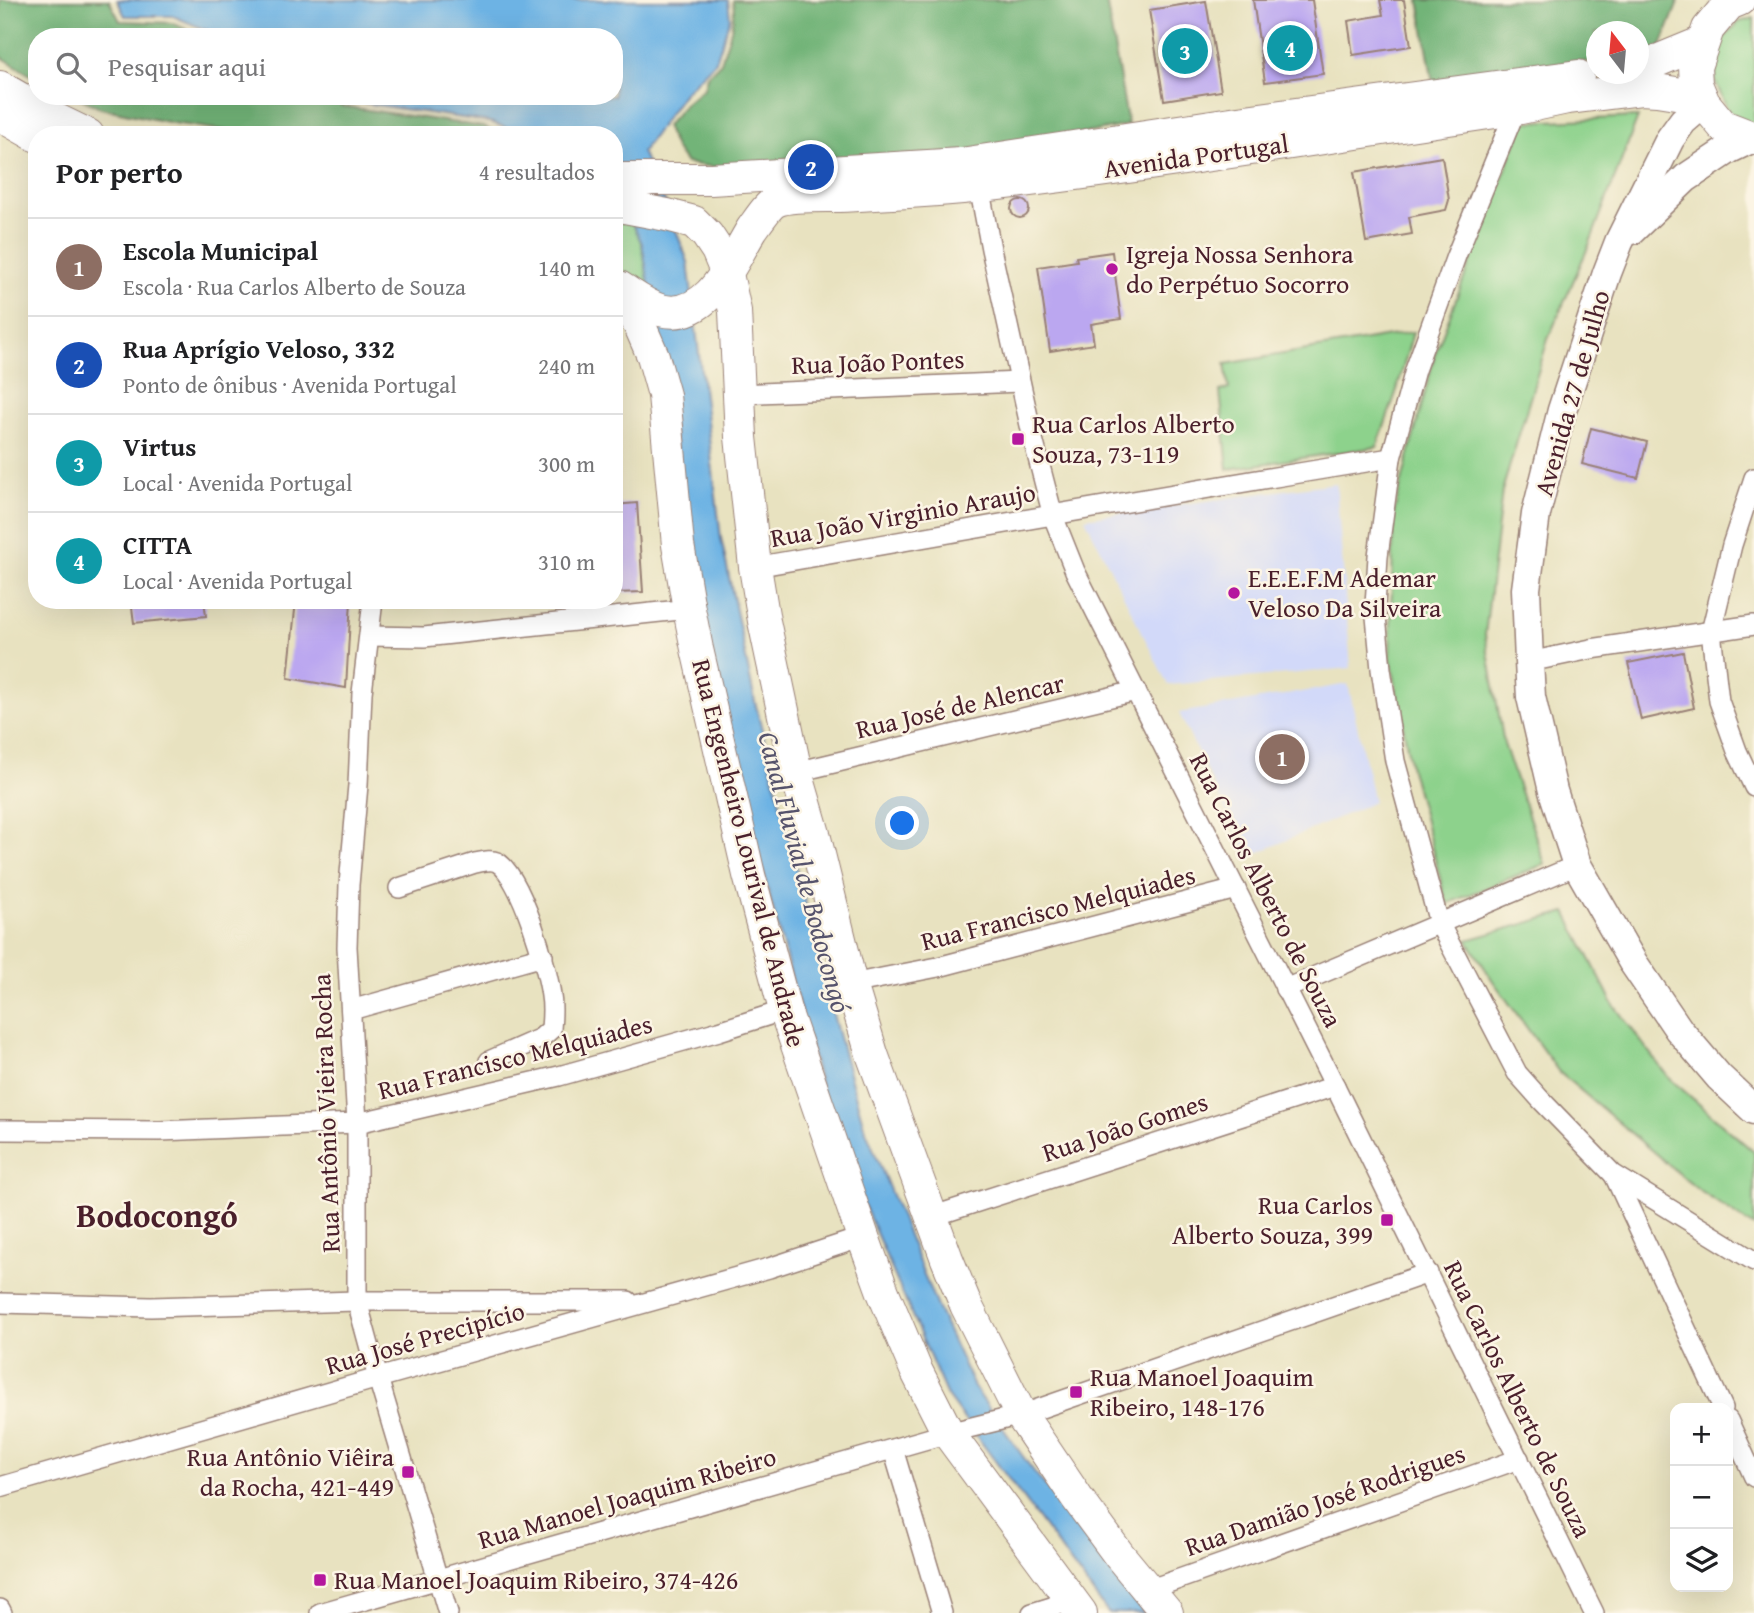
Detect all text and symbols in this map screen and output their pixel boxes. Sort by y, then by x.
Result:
north arrow [1586,21,1649,84]
pin: 4 [1267,22,1313,74]
pin: 3 [1162,25,1208,77]
search box [28,28,623,105]
text: Pesquisar aqui [108,47,266,86]
icon: search [52,48,90,86]
street label: Avenida Portugal [1101,123,1291,188]
pin: 2 [788,141,834,193]
text: Por perto [56,150,183,194]
text: 4 resultados [479,155,595,188]
text: Escola Municipal [123,231,318,270]
place label: Igreja Nossa Senhora do Perpétuo Socorro [1126,234,1354,303]
text: 1 [73,251,85,284]
text: 140 m [538,251,595,284]
marker: Igreja Nossa Senhora do Perpétuo Socorro [1104,261,1120,277]
text: Escola · Rua Carlos Alberto de Souza [123,270,466,303]
street label: Avenida 27 de Julho [1523,285,1620,501]
text: Rua Aprígio Veloso, 332 [123,329,395,368]
street label: Rua João Pontes [791,339,965,384]
text: 2 [73,349,85,382]
text: 240 m [538,349,595,382]
text: Ponto de ônibus · Avenida Portugal [123,368,457,401]
place label: Rua Carlos Alberto Souza, 73-119 [1032,404,1235,473]
text: Virtus [123,427,196,466]
marker: Rua Carlos Alberto Souza, 73-119 [1010,431,1026,447]
text: 3 [73,447,85,480]
text: 300 m [538,447,595,480]
text: Local · Avenida Portugal [123,466,352,499]
street label: Rua João Virginio Araujo [767,472,1039,557]
text: CITTA [123,525,192,564]
text: 4 [73,545,85,578]
text: 310 m [538,545,595,578]
place label: E.E.E.F.M Ademar Veloso Da Silveira [1248,558,1442,627]
text: Local · Avenida Portugal [123,564,352,597]
marker: E.E.E.F.M Ademar Veloso Da Silveira [1226,585,1242,601]
street label: Rua Engenheiro Lourival de Andrade [682,655,817,1051]
street label: Rua José de Alencar [852,662,1068,748]
water label: Canal Fluvial de Bodocongó [748,727,863,1017]
pin: 1 [1259,731,1305,783]
street label: Rua Carlos Alberto de Souza [1180,746,1353,1035]
your location [885,806,919,840]
street label: Rua Francisco Melquiades [917,855,1199,960]
street label: Rua Antônio Vieira Rocha [301,972,350,1253]
street label: Rua Francisco Melquiades [374,1004,656,1109]
street label: Rua João Gomes [1037,1081,1213,1172]
place label: Rua Carlos Alberto Souza, 399 [1172,1185,1373,1254]
district label: Bodocongó [76,1191,238,1239]
marker: Rua Carlos Alberto Souza, 399 [1379,1212,1395,1228]
street label: Rua Carlos Alberto de Souza [1434,1254,1603,1545]
street label: Rua José Precipício [321,1290,529,1385]
place label: Rua Manoel Joaquim Ribeiro, 148-176 [1090,1357,1314,1426]
marker: Rua Manoel Joaquim Ribeiro, 148-176 [1068,1384,1084,1400]
map controls [1670,1403,1733,1592]
button: + [1670,1403,1733,1466]
street label: Rua Damião José Rodrigues [1179,1433,1470,1566]
street label: Rua Manoel Joaquim Ribeiro [473,1436,780,1559]
place label: Rua Antônio Viêira da Rocha, 421-449 [187,1437,395,1506]
marker: Rua Antônio Viêira da Rocha, 421-449 [400,1464,416,1480]
button: − [1670,1466,1733,1529]
button: layers [1670,1529,1733,1592]
place label: Rua Manoel Joaquim Ribeiro, 374-426 [334,1560,738,1599]
marker: Rua Manoel Joaquim Ribeiro, 374-426 [312,1572,328,1588]

